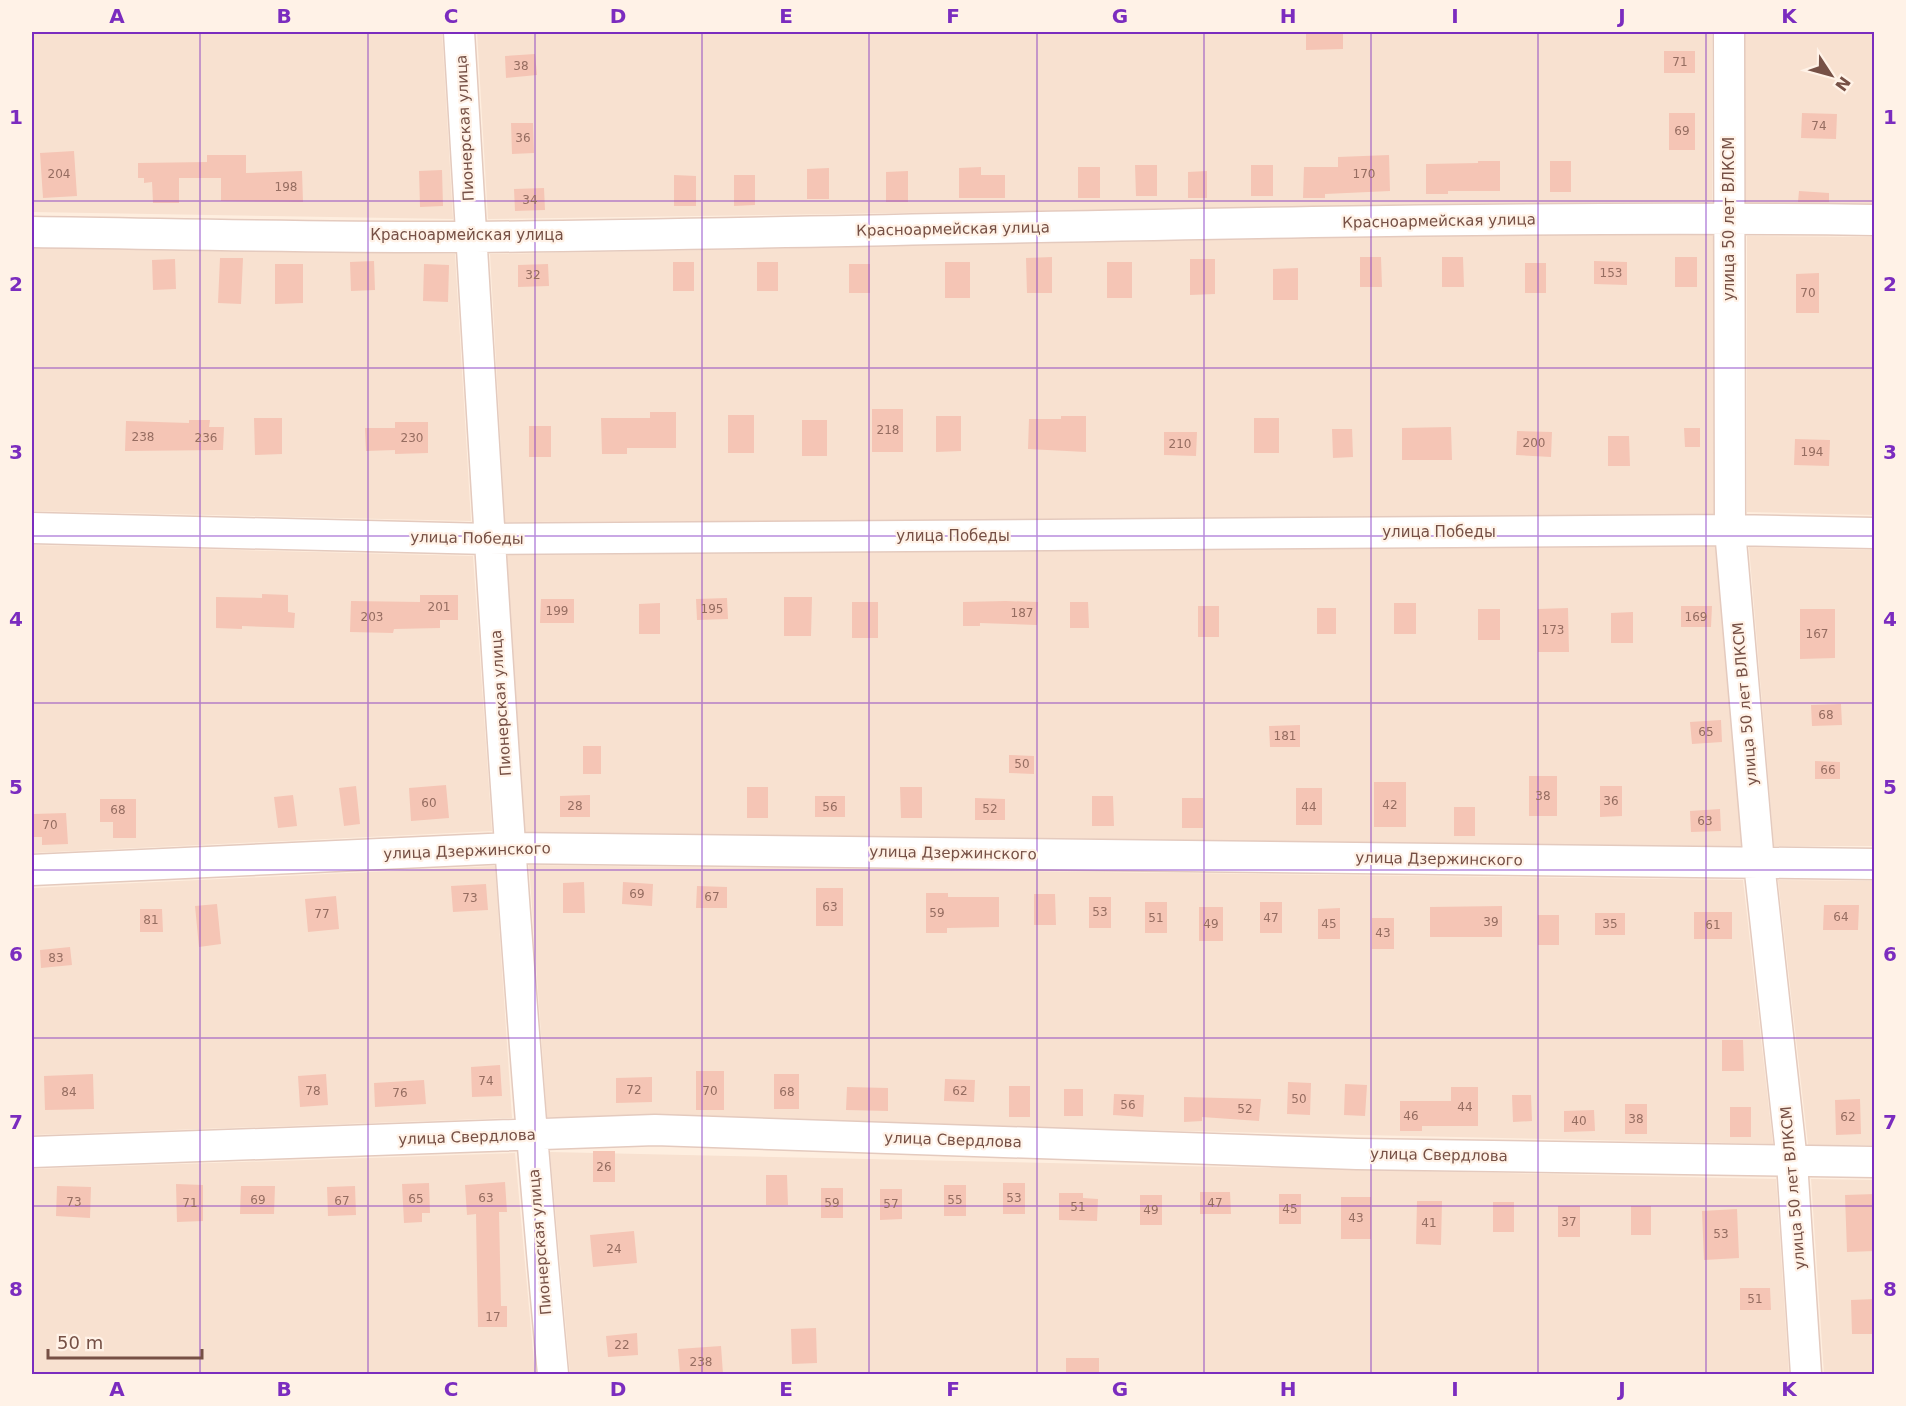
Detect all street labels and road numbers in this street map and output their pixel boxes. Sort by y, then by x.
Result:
street label: Пионерская улица [452,54,478,202]
street label: улица 50 лет ВЛКСМ [1720,137,1738,301]
street label: Красноармейская улица [1342,210,1536,232]
street label: Красноармейская улица [856,218,1050,240]
street label: Красноармейская улица [370,226,564,244]
street label: улица Победы [1382,523,1496,541]
street label: улица Победы [896,527,1010,545]
street label: улица Победы [410,528,524,548]
street label: улица 50 лет ВЛКСМ [1729,621,1761,787]
street label: Пионерская улица [487,629,515,777]
street label: улица Дзержинского [383,839,551,863]
street label: улица Дзержинского [869,843,1037,863]
street label: улица Дзержинского [1355,849,1523,869]
street label: улица 50 лет ВЛКСМ [1777,1105,1809,1271]
street label: улица Свердлова [398,1126,536,1148]
street label: улица Свердлова [884,1129,1022,1151]
street label: улица Свердлова [1370,1145,1508,1165]
street label: Пионерская улица [525,1168,555,1316]

